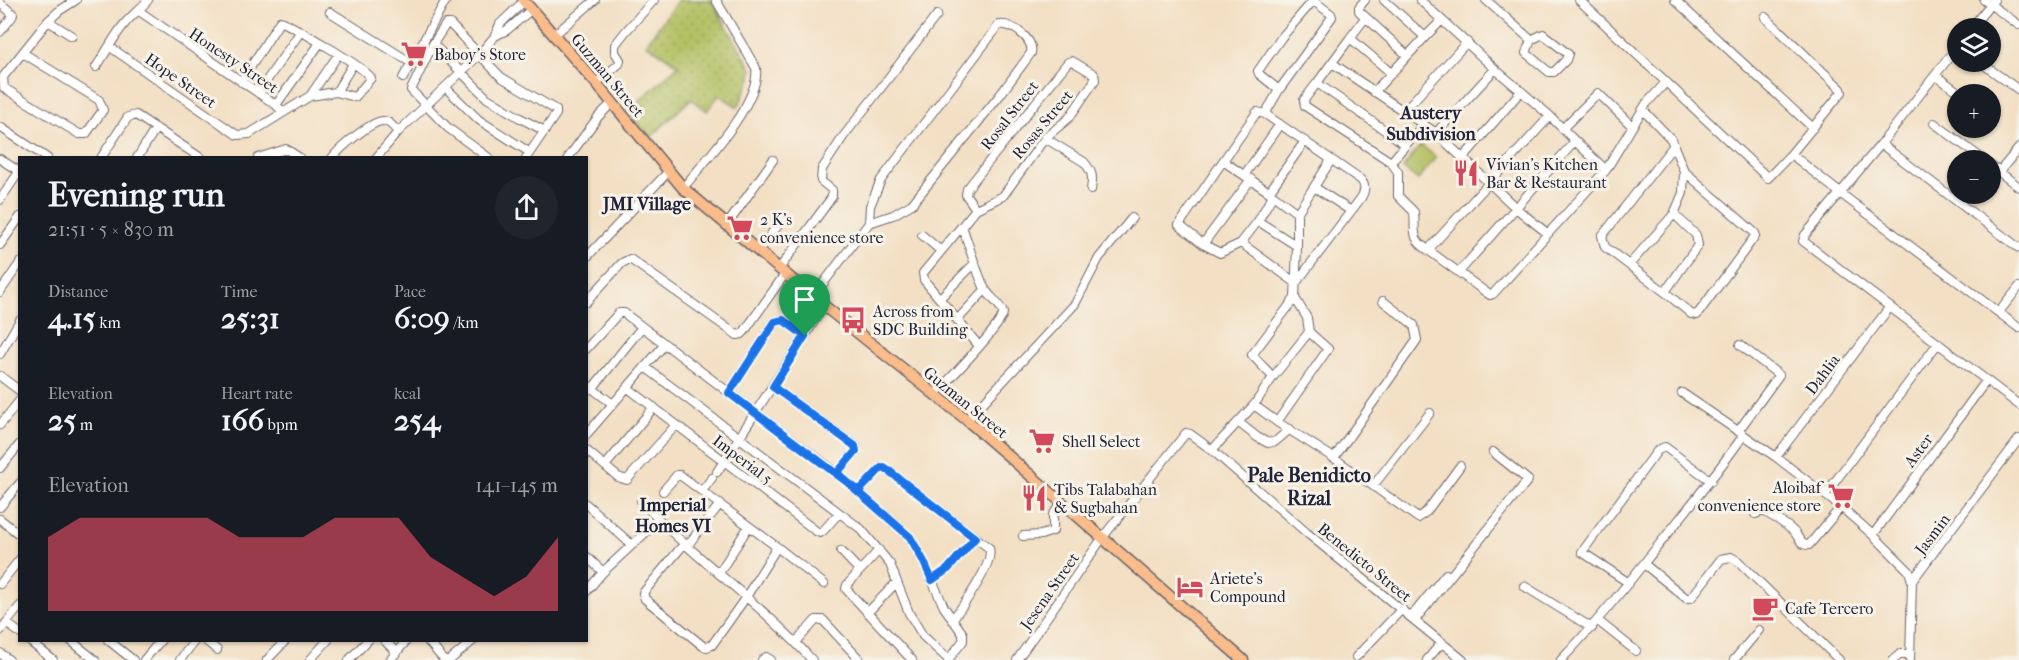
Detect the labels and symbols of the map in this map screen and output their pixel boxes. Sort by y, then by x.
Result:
street label: Honesty Street [186,24,282,97]
street label: Guzman Street [567,30,648,121]
supermarket icon: Baboy's Store [399,39,429,69]
place label: Baboy's Store [434,45,526,64]
street label: Hope Street [141,49,220,112]
street label: Rosal Street [976,77,1043,154]
street label: Rosas Street [1008,86,1077,163]
district label: Austery Subdivision [1386,103,1476,145]
place label: Vivian's Kitchen Bar & Restaurant [1485,155,1607,192]
restaurant icon: Vivian's Kitchen Bar & Restaurant [1451,158,1481,188]
district label: JMI Village [601,194,691,215]
place label: 2 K's convenience store [760,210,883,247]
supermarket icon: 2 K's convenience store [725,213,755,243]
pin [779,274,830,336]
place label: Across from SDC Building [872,302,968,339]
bus stop icon: Across from SDC Building [838,305,868,335]
street label: Dahlia [1801,350,1844,398]
street label: Guzman Street [920,363,1012,442]
supermarket icon: Shell Select [1027,426,1057,456]
street label: Aster [1899,430,1937,472]
street label: Imperial 5 [709,431,776,488]
place label: Shell Select [1062,432,1141,451]
district label: Pale Benidicto Rizal [1247,464,1371,510]
place label: Aloibaf convenience store [1698,478,1825,515]
place label: Tibs Talabahan & Sugbahan [1054,480,1158,517]
supermarket icon: Aloibaf convenience store [1826,481,1856,511]
restaurant icon: Tibs Talabahan & Sugbahan [1019,483,1049,513]
district label: Imperial Homes VI [635,495,711,537]
street label: Jasmin [1910,510,1954,560]
street label: Benedicto Street [1314,519,1416,606]
street label: Jesena Street [1015,549,1083,635]
place label: Ariete's Compound [1209,569,1286,606]
hotel icon: Ariete's Compound [1175,572,1205,602]
cafe icon: Cafe Tercero [1750,593,1780,623]
place label: Cafe Tercero [1785,599,1873,618]

